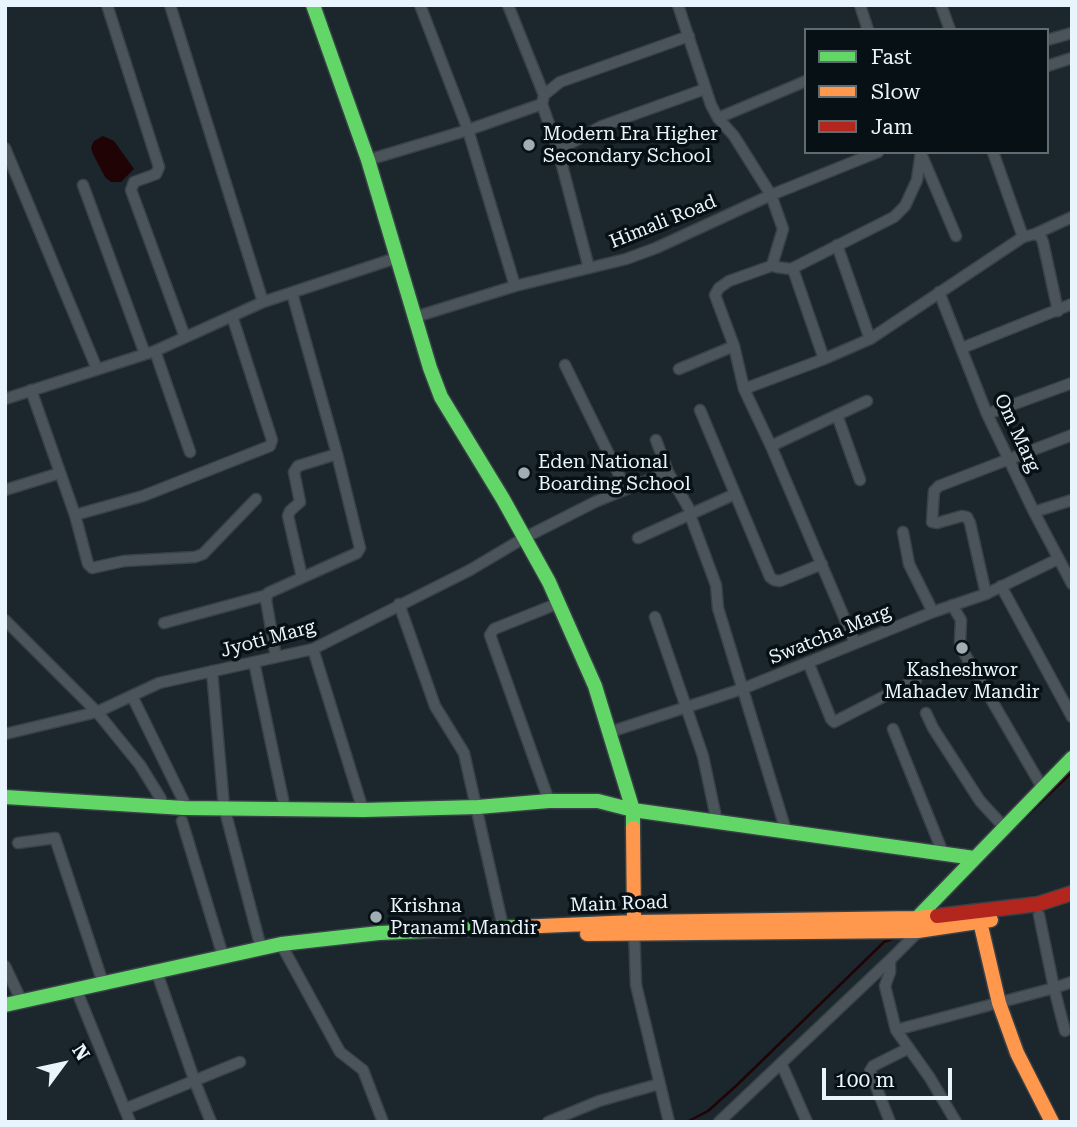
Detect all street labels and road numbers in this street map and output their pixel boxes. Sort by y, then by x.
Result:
street label: Himali Road [606,190,720,254]
street label: Om Marg [989,390,1045,476]
street label: Swatcha Marg [766,600,894,670]
street label: Jyoti Marg [218,615,318,663]
street label: Main Road [570,891,668,917]

